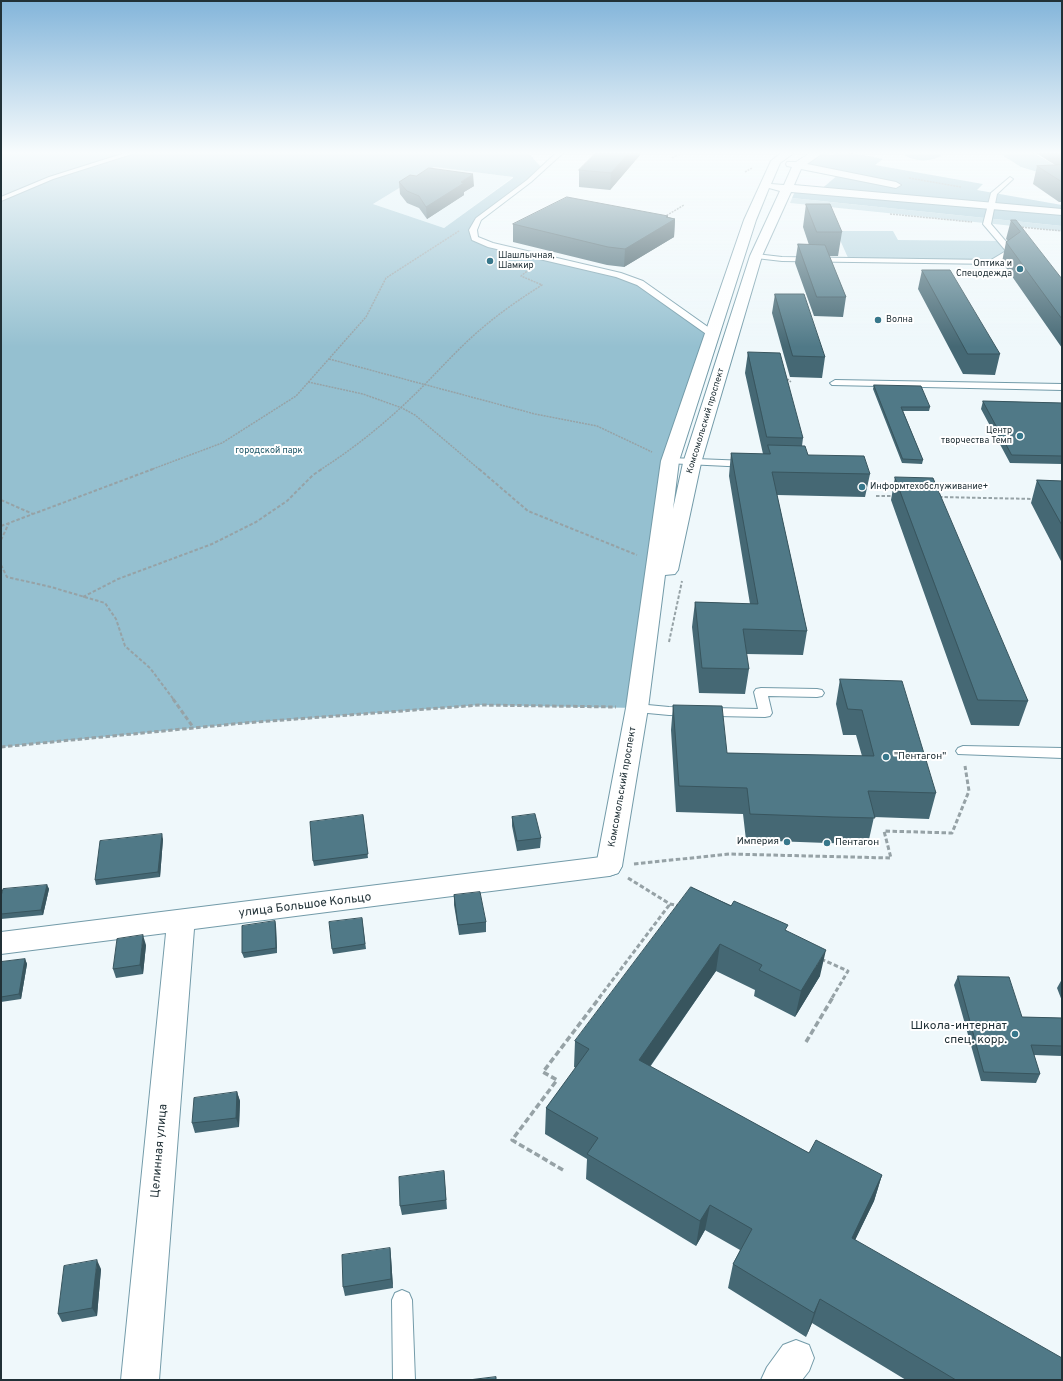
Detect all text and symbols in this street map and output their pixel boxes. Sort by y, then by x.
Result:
place label: Шашлычная, Шамкир [498,251,554,272]
marker: Шашлычная, Шамкир [485,256,495,266]
place label: Оптика и Спецодежда [956,259,1012,280]
marker: Оптика и Спецодежда [1015,264,1025,274]
marker: Волна [873,315,883,325]
place label: Волна [886,315,913,325]
street label: Комсомольский проспект [685,367,727,475]
place label: Центр творчества Темп [941,426,1012,447]
marker: Центр творчества Темп [1015,431,1025,441]
park label: городской парк [235,446,303,456]
marker: Информтехобслуживание+ [857,482,867,492]
place label: Информтехобслуживание+ [870,482,988,492]
street label: Комсомольский проспект [606,726,640,848]
place label: "Пентагон" [894,751,946,763]
marker: "Пентагон" [881,752,891,762]
place label: Империя [737,836,779,848]
marker: Империя [782,837,792,847]
place label: Пентагон [835,837,879,849]
marker: Пентагон [822,838,832,848]
street label: улица Большое Кольцо [238,891,372,921]
place label: Школа-интернат спец. корр. [910,1020,1007,1048]
marker: Школа-интернат спец. корр. [1010,1029,1020,1039]
street label: Целинная улица [149,1103,171,1199]

